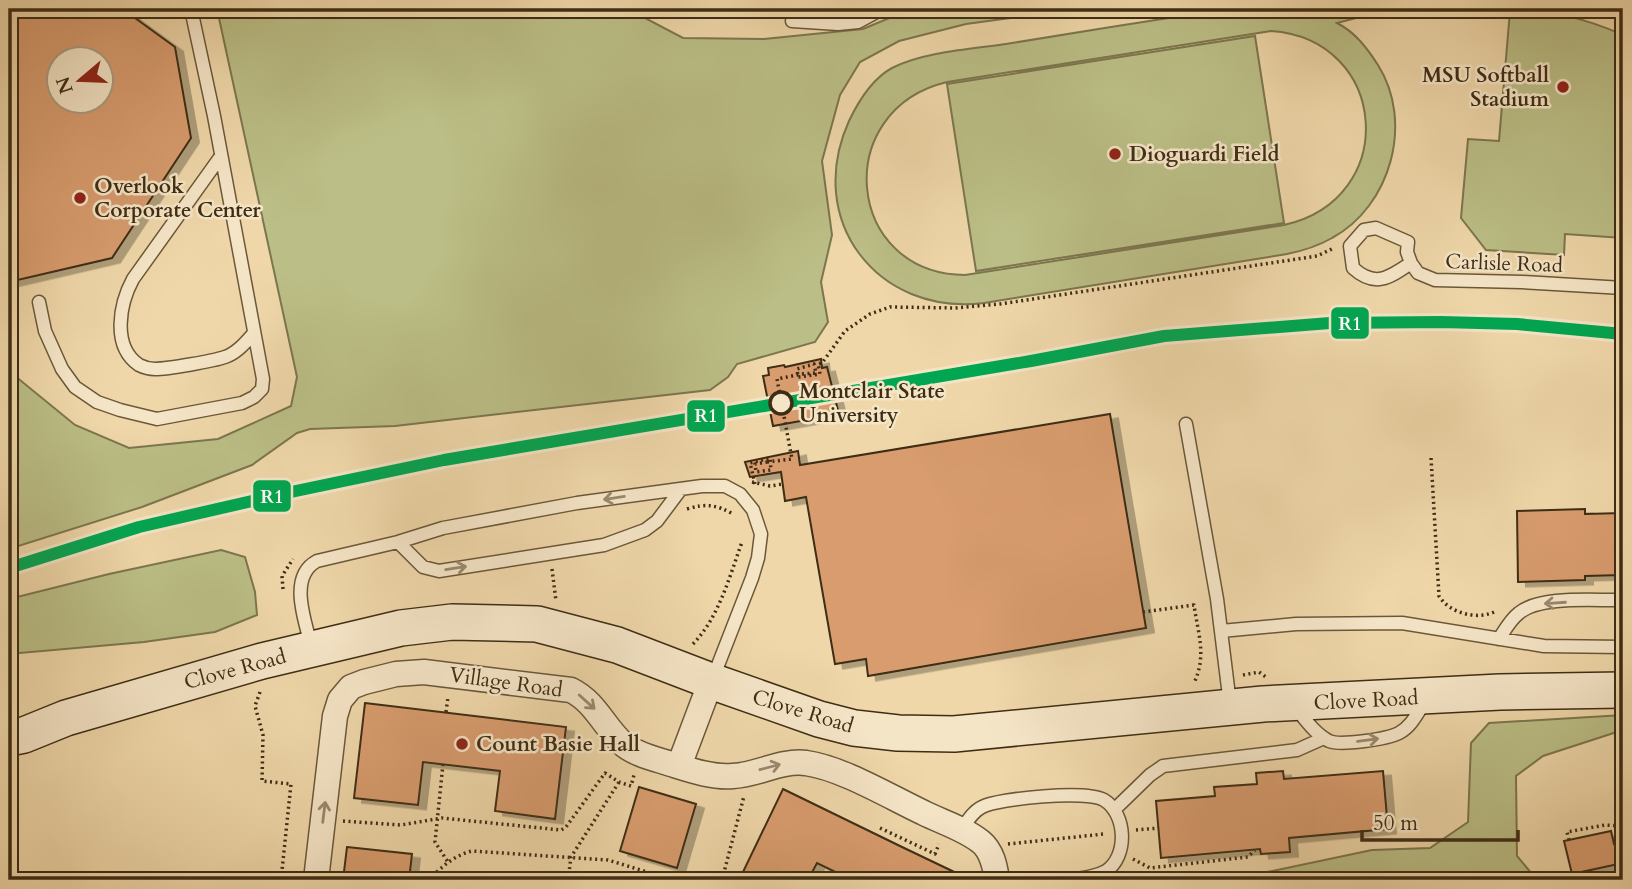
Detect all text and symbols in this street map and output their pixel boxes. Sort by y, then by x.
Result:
north arrow [46,46,116,116]
place label: MSU Softball Stadium [1422,61,1550,114]
text: N [50,73,80,97]
marker: MSU Softball Stadium [1555,79,1571,95]
place label: Dioguardi Field [1129,140,1280,169]
marker: Dioguardi Field [1107,146,1123,162]
place label: Overlook Corporate Center [94,172,261,225]
marker: Overlook Corporate Center [72,190,88,206]
street label: Carlisle Road [1445,247,1563,280]
line badge: R1 [1330,306,1370,340]
text: R1 [1338,311,1362,337]
place label: Montclair State University [799,377,945,430]
marker: Montclair State University [769,391,793,415]
line badge: R1 [686,399,726,433]
text: R1 [694,403,718,429]
line badge: R1 [252,479,292,513]
text: R1 [260,484,284,510]
one-way arrow [603,492,626,505]
one-way arrow [444,561,467,574]
one-way arrow [1544,596,1567,609]
street label: Clove Road [181,642,289,697]
street label: Village Road [447,660,564,705]
street label: Clove Road [749,682,857,741]
street label: Clove Road [1313,683,1419,718]
one-way arrow [578,694,596,710]
place label: Count Basie Hall [476,730,640,759]
one-way arrow [1357,733,1379,746]
marker: Count Basie Hall [454,736,470,752]
one-way arrow [759,760,781,773]
scale bar [1362,798,1518,842]
one-way arrow [317,802,330,824]
text: 50 m [1373,809,1418,838]

